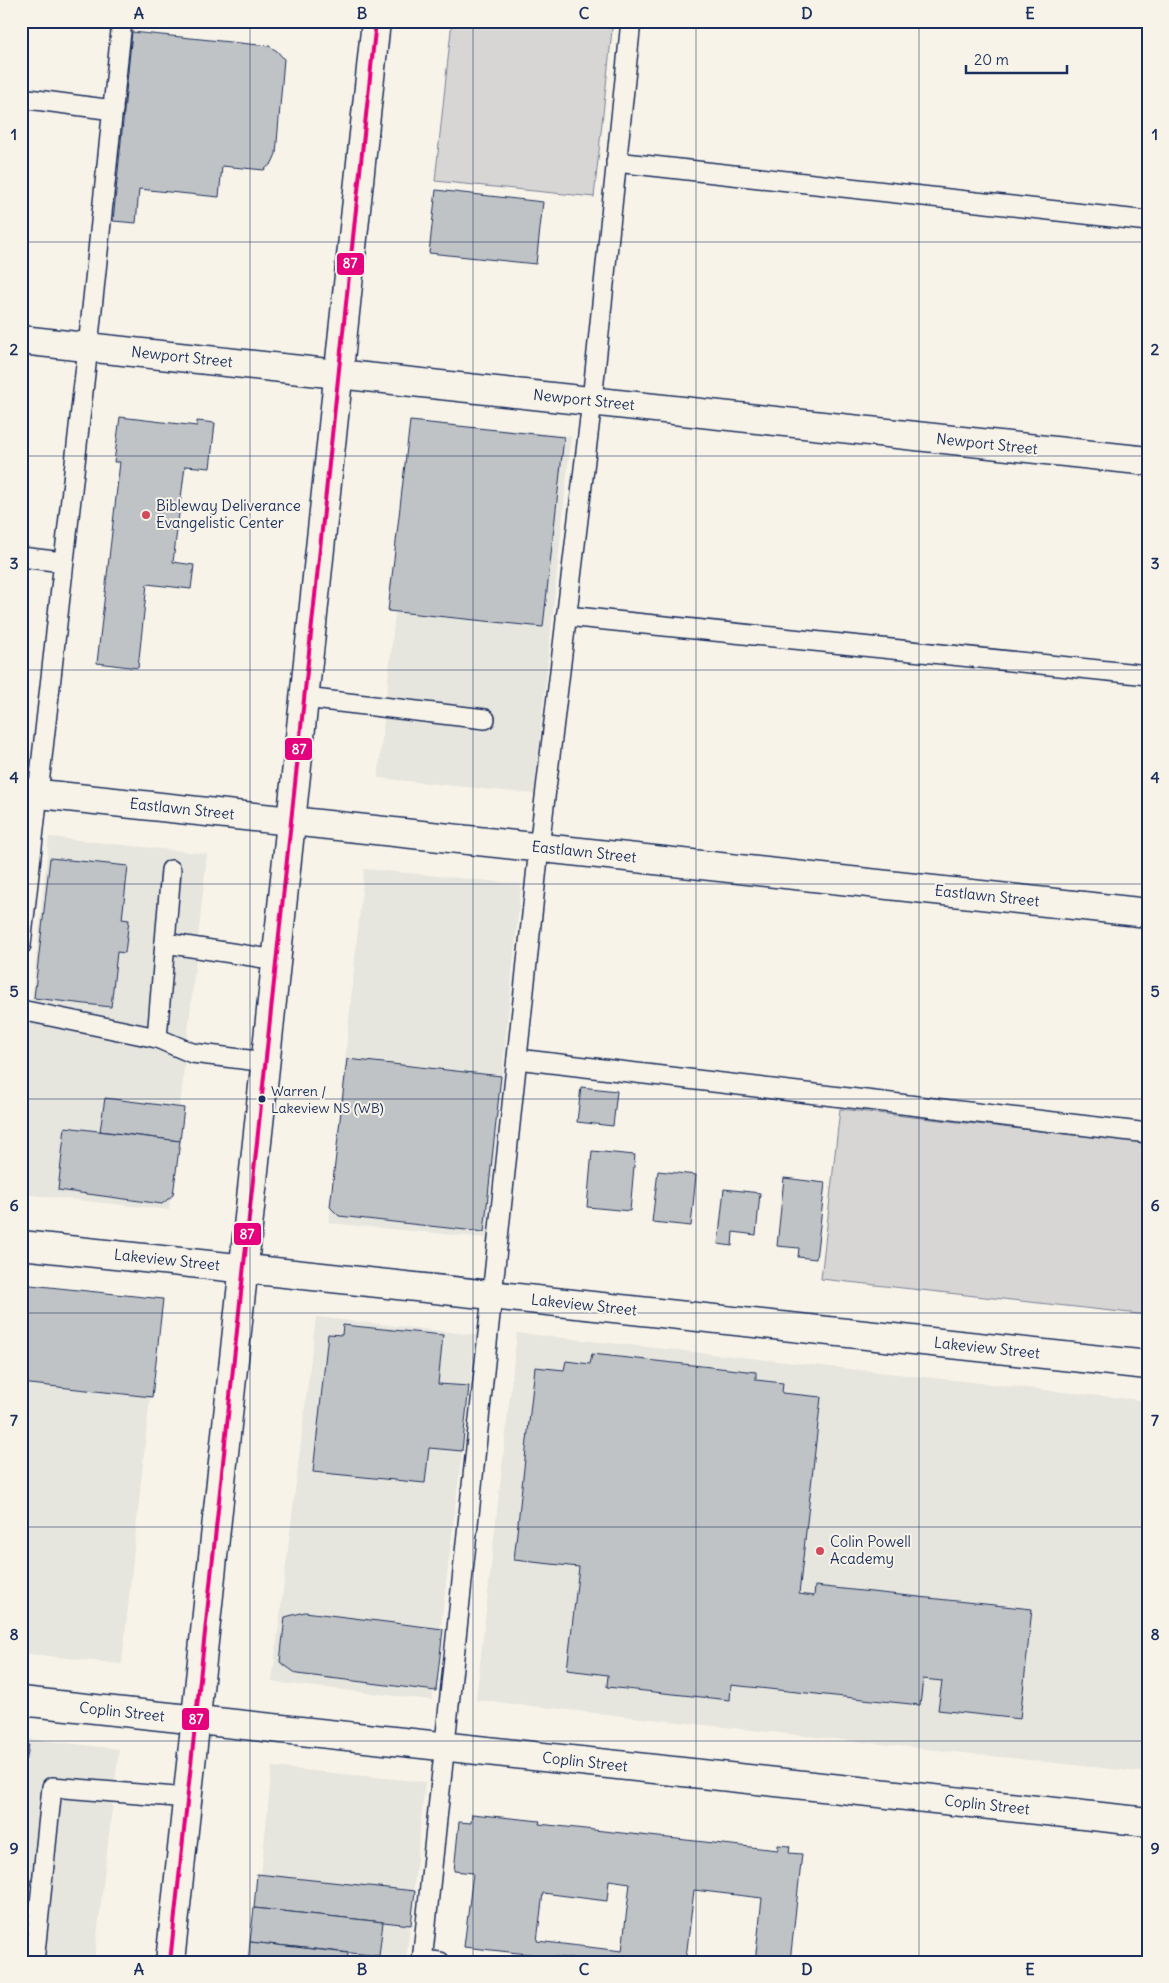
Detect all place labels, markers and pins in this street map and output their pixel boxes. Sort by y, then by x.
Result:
place label: Bibleway Deliverance Evangelistic Center [156,496,301,532]
marker: Bibleway Deliverance Evangelistic Center [140,509,152,521]
place label: Warren / Lakeview NS (WB) [271,1082,384,1117]
marker: Warren / Lakeview NS (WB) [257,1094,267,1104]
place label: Colin Powell Academy [830,1532,911,1568]
marker: Colin Powell Academy [814,1545,826,1557]

